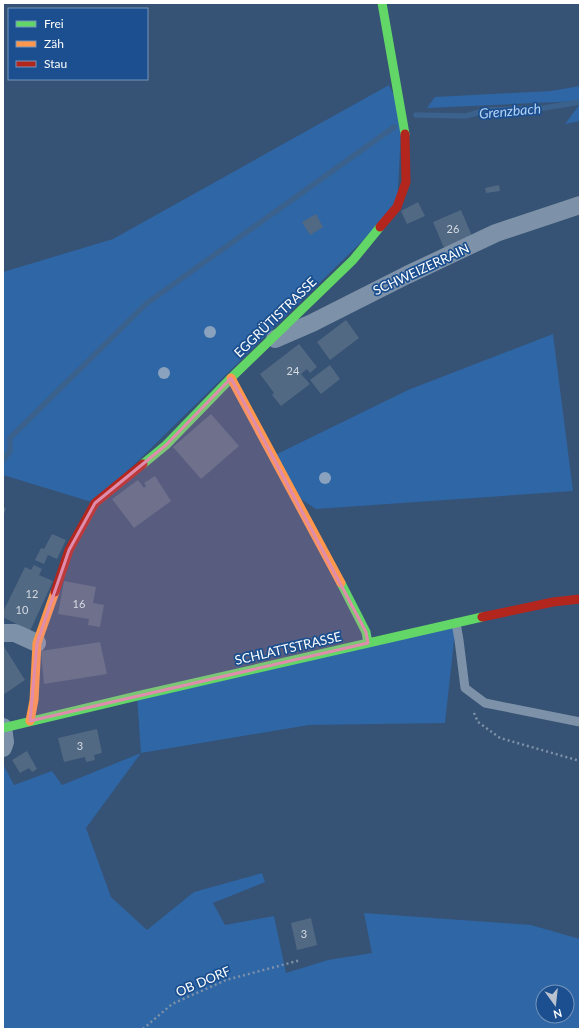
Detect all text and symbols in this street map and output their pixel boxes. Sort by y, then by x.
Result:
legend [8,8,148,80]
text: Frei [44,16,64,31]
text: Zäh [44,36,64,51]
text: Stau [44,56,67,71]
water label: Grenzbach [478,99,542,122]
house number: 26 [447,222,459,235]
street label: SCHWEIZERRAIN [370,240,472,298]
street label: EGGRÜTISTRASSE [230,274,320,360]
house number: 24 [287,364,300,377]
house number: 12 [26,587,38,600]
house number: 16 [73,597,85,610]
house number: 10 [16,603,29,616]
street label: SCHLATTSTRASSE [233,628,343,668]
house number: 3 [77,739,83,752]
house number: 3 [301,927,307,940]
street label: OB DORF [173,962,233,1000]
north arrow [535,984,575,1024]
text: N [552,1007,563,1022]

